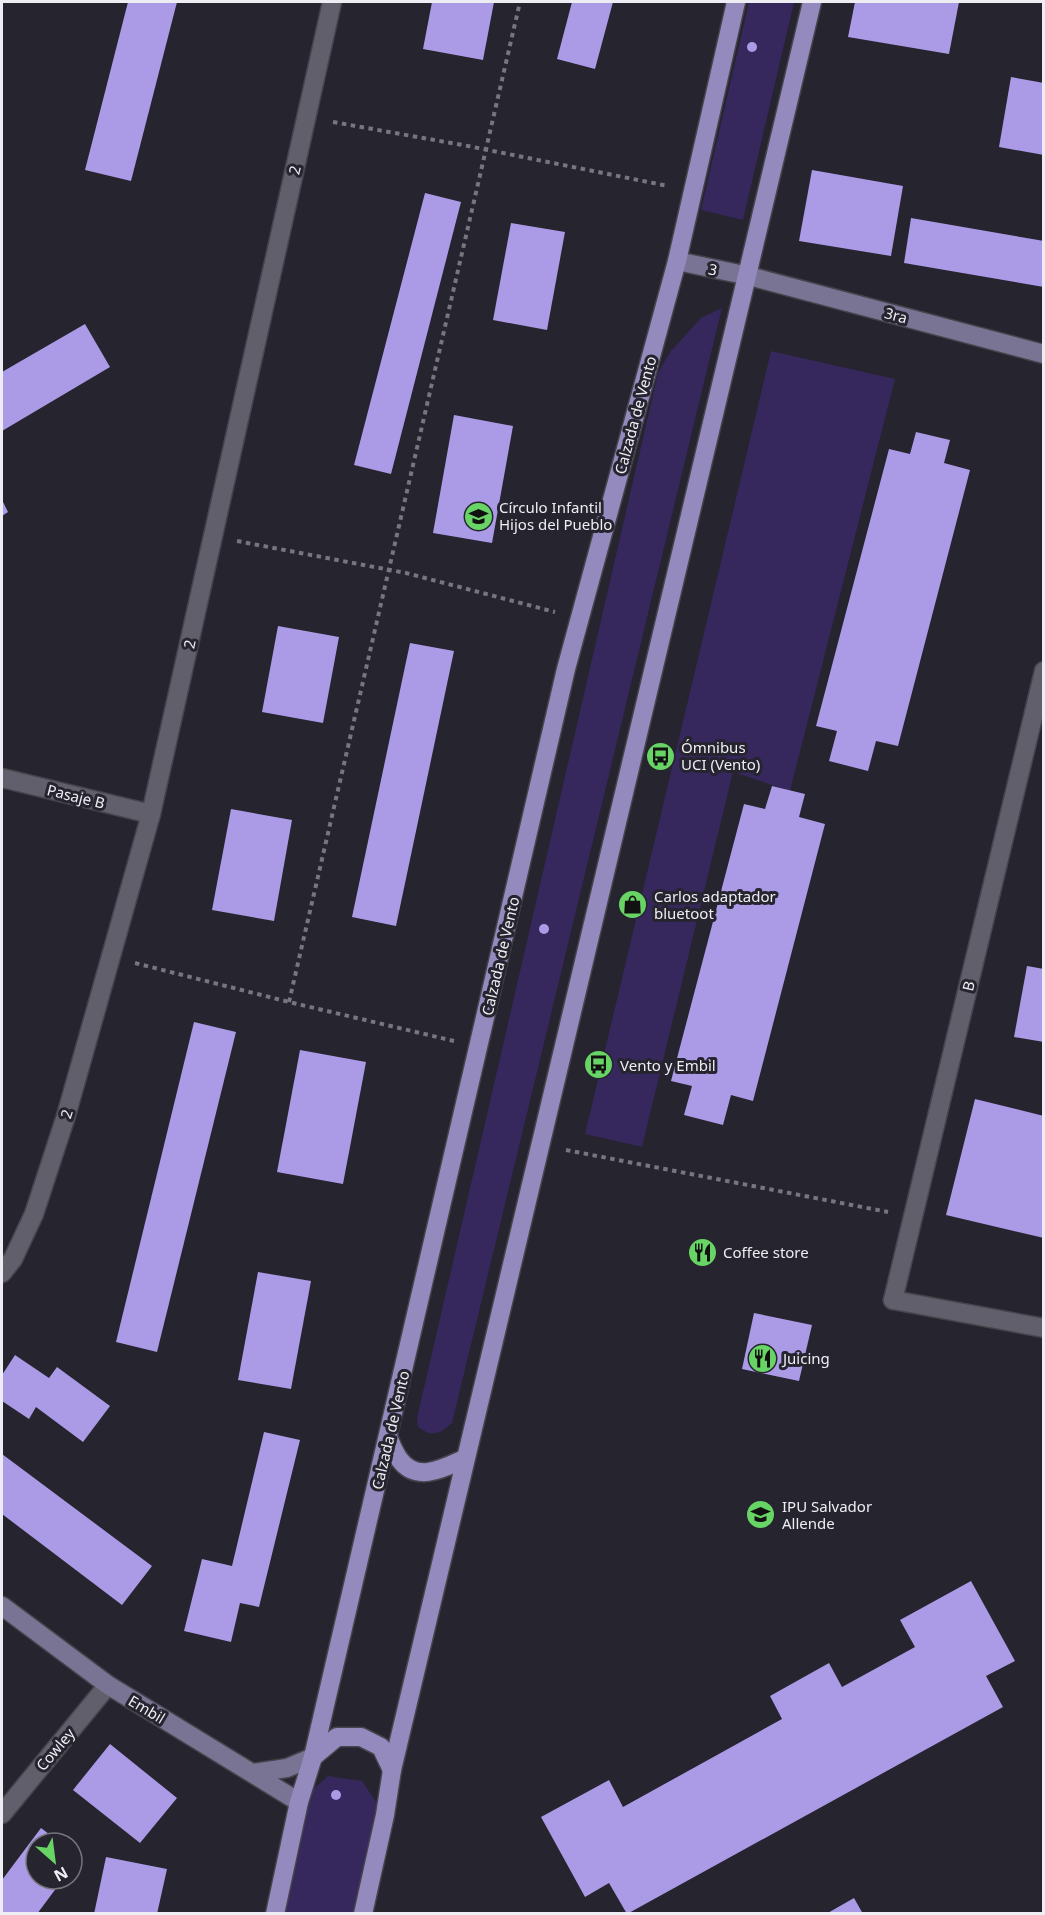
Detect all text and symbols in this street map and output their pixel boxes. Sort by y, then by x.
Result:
street label: 2 [283,164,305,176]
street label: 3 [707,258,719,280]
street label: 3ra [882,302,910,328]
street label: Calzada de Vento [610,354,660,476]
place label: Círculo Infantil Hijos del Pueblo [499,497,612,534]
school or university icon: Círculo Infantil Hijos del Pueblo [462,500,494,532]
street label: 2 [178,638,200,650]
place label: Ómnibus UCI (Vento) [681,737,760,774]
bus stop icon: Ómnibus UCI (Vento) [644,740,676,772]
street label: Pasaje B [45,779,107,813]
place label: Carlos adaptador bluetoot [654,886,776,923]
shop icon: Carlos adaptador bluetoot [617,889,649,921]
street label: Calzada de Vento [477,895,523,1017]
street label: B [957,979,979,993]
bus stop icon: Vento y Embil [583,1049,615,1081]
place label: Vento y Embil [620,1055,716,1075]
street label: 2 [55,1107,77,1121]
restaurant icon: Coffee store [686,1236,718,1268]
place label: Coffee store [723,1242,809,1262]
restaurant icon: Juicing [746,1342,778,1374]
place label: Juicing [781,1348,830,1368]
street label: Calzada de Vento [367,1369,413,1491]
place label: IPU Salvador Allende [782,1496,872,1533]
school or university icon: IPU Salvador Allende [745,1499,777,1531]
street label: Embil [125,1690,169,1728]
street label: Cowley [31,1723,79,1774]
north arrow [24,1831,84,1891]
text: N [50,1861,72,1887]

